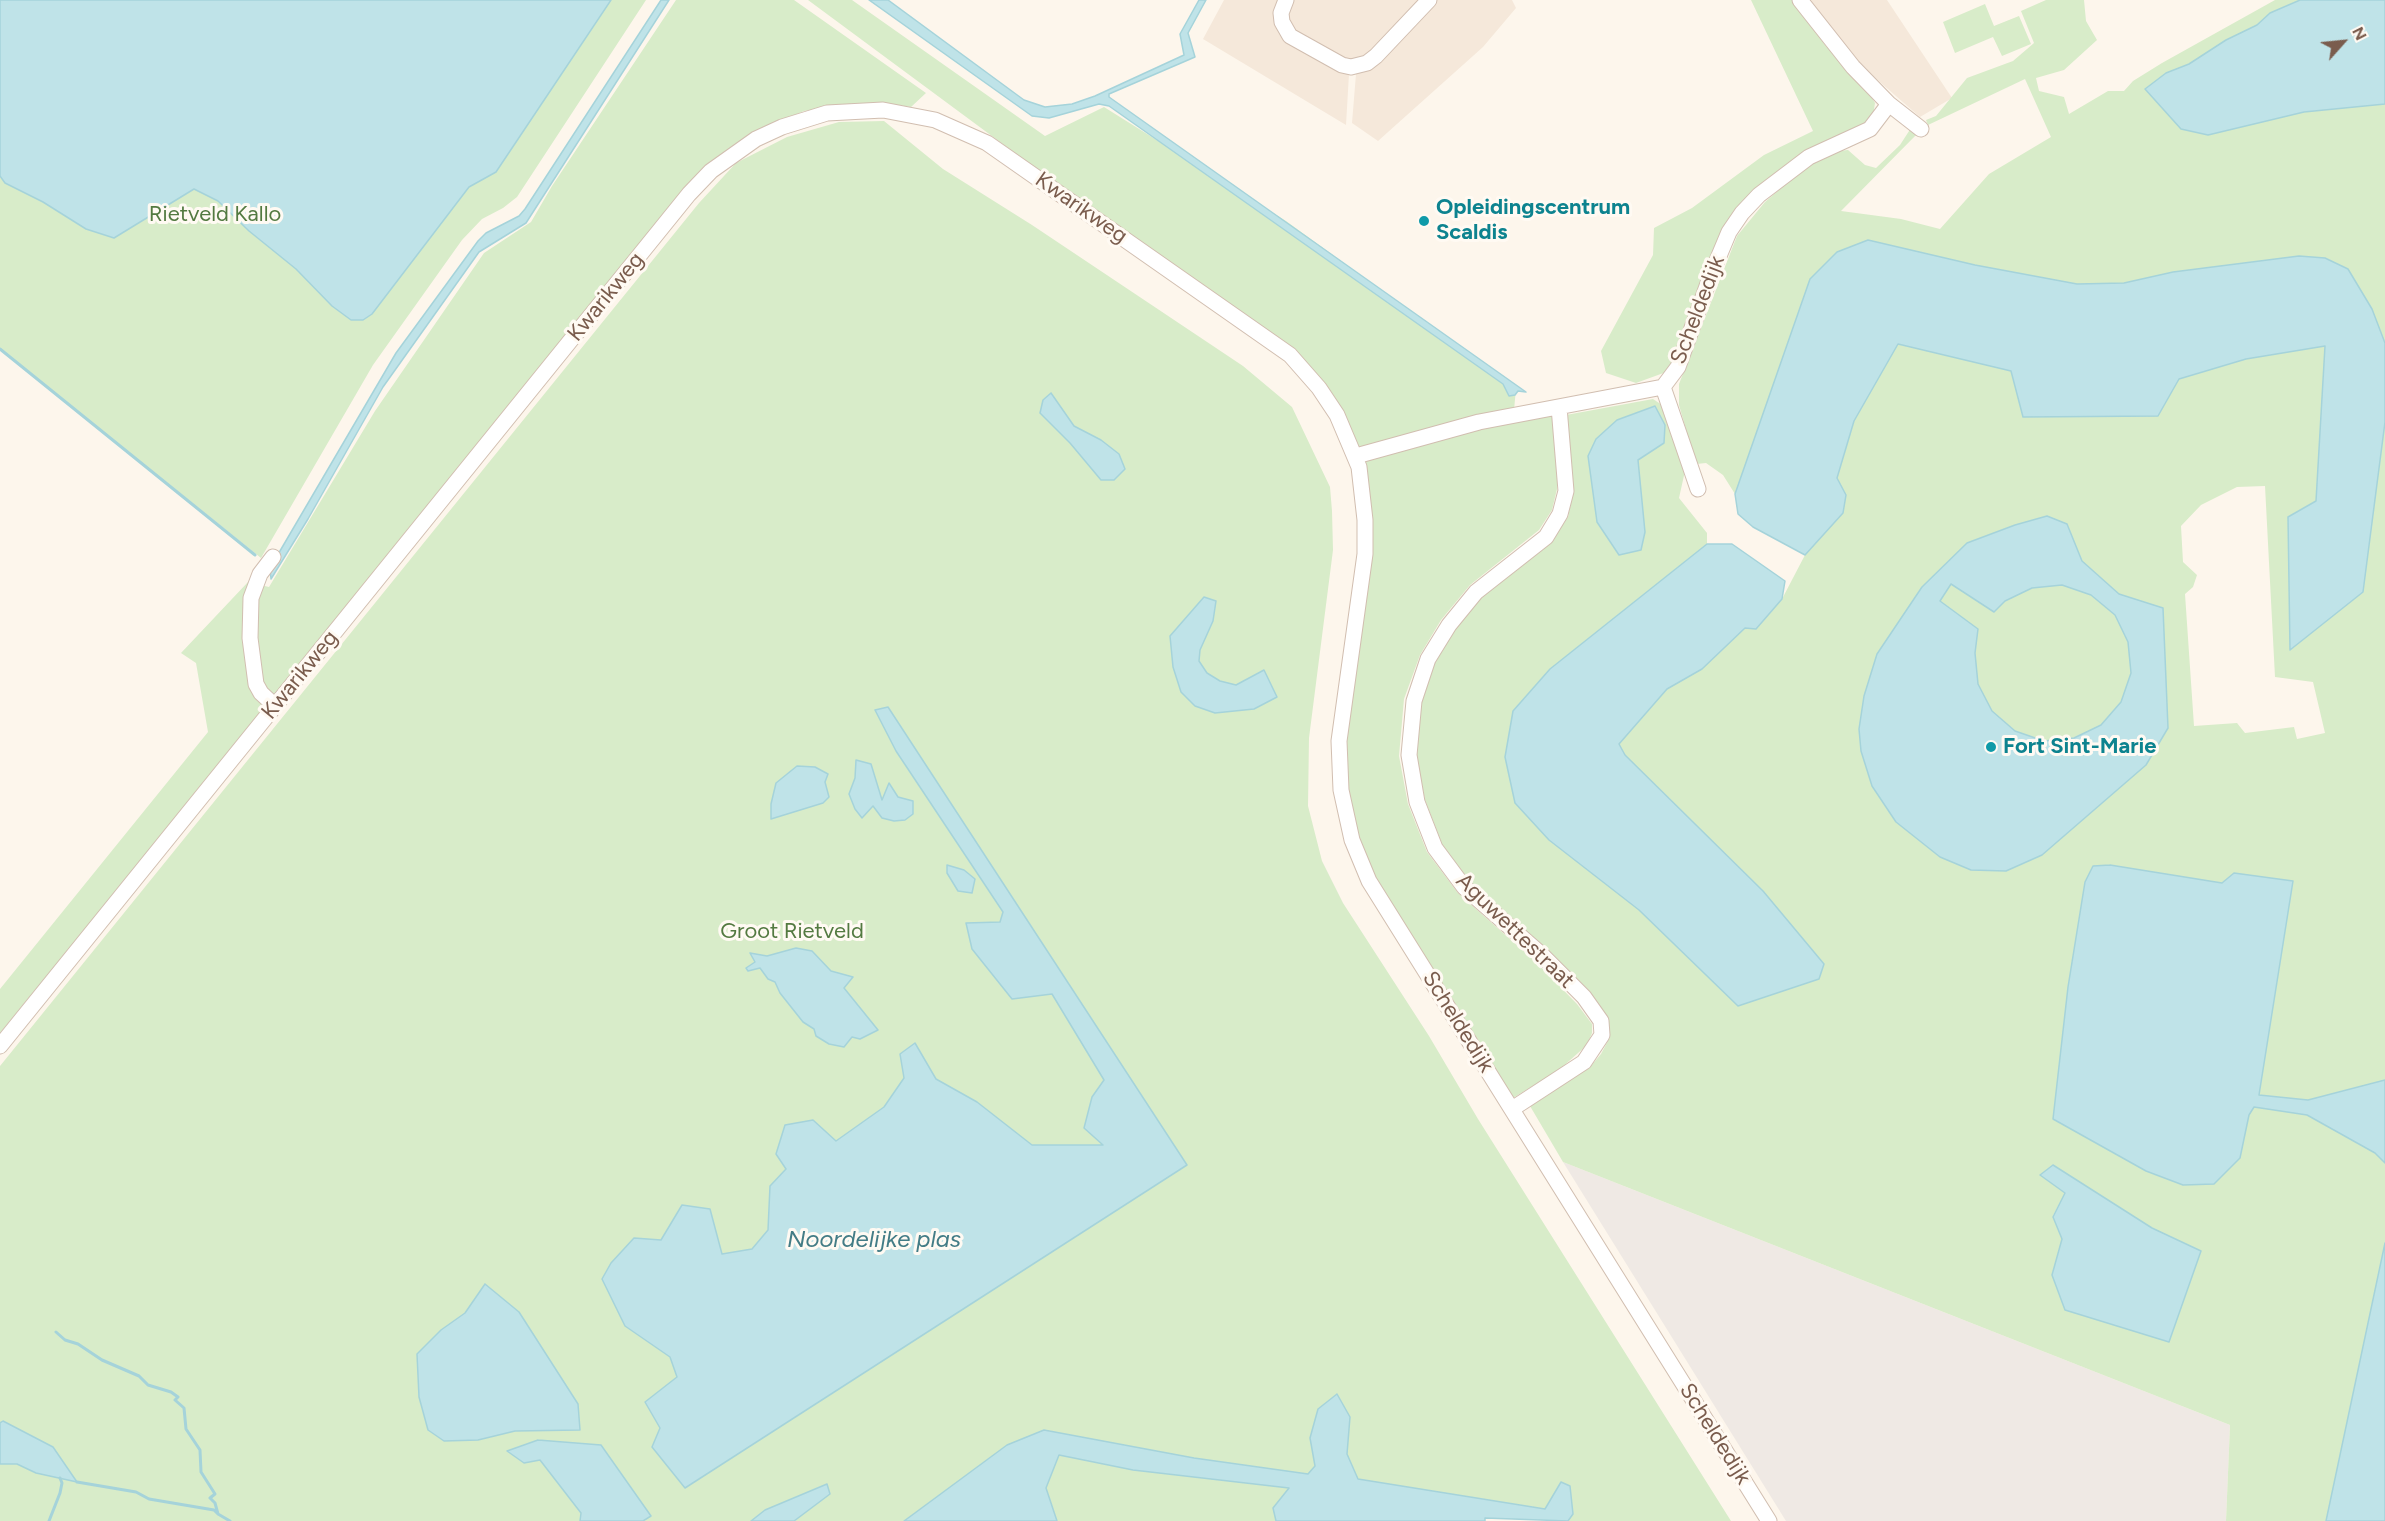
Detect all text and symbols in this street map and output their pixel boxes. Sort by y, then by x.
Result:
north arrow [2313,12,2373,72]
text: N [2348,24,2371,43]
street label: Kwarikweg [1030,167,1132,249]
place label: Opleidingscentrum Scaldis [1436,195,1630,246]
park label: Rietveld Kallo [149,202,281,228]
marker: Opleidingscentrum Scaldis [1417,214,1431,228]
street label: Kwarikweg [562,247,650,347]
street label: Scheldedijk [1665,252,1731,368]
street label: Kwarikweg [256,625,344,725]
place label: Fort Sint-Marie [2003,734,2157,760]
marker: Fort Sint-Marie [1984,740,1998,754]
street label: Aguwettestraat [1450,868,1580,994]
park label: Groot Rietveld [720,919,864,945]
street label: Scheldedijk [1417,967,1499,1077]
water label: Noordelijke plas [787,1226,961,1254]
street label: Scheldedijk [1674,1379,1756,1489]

